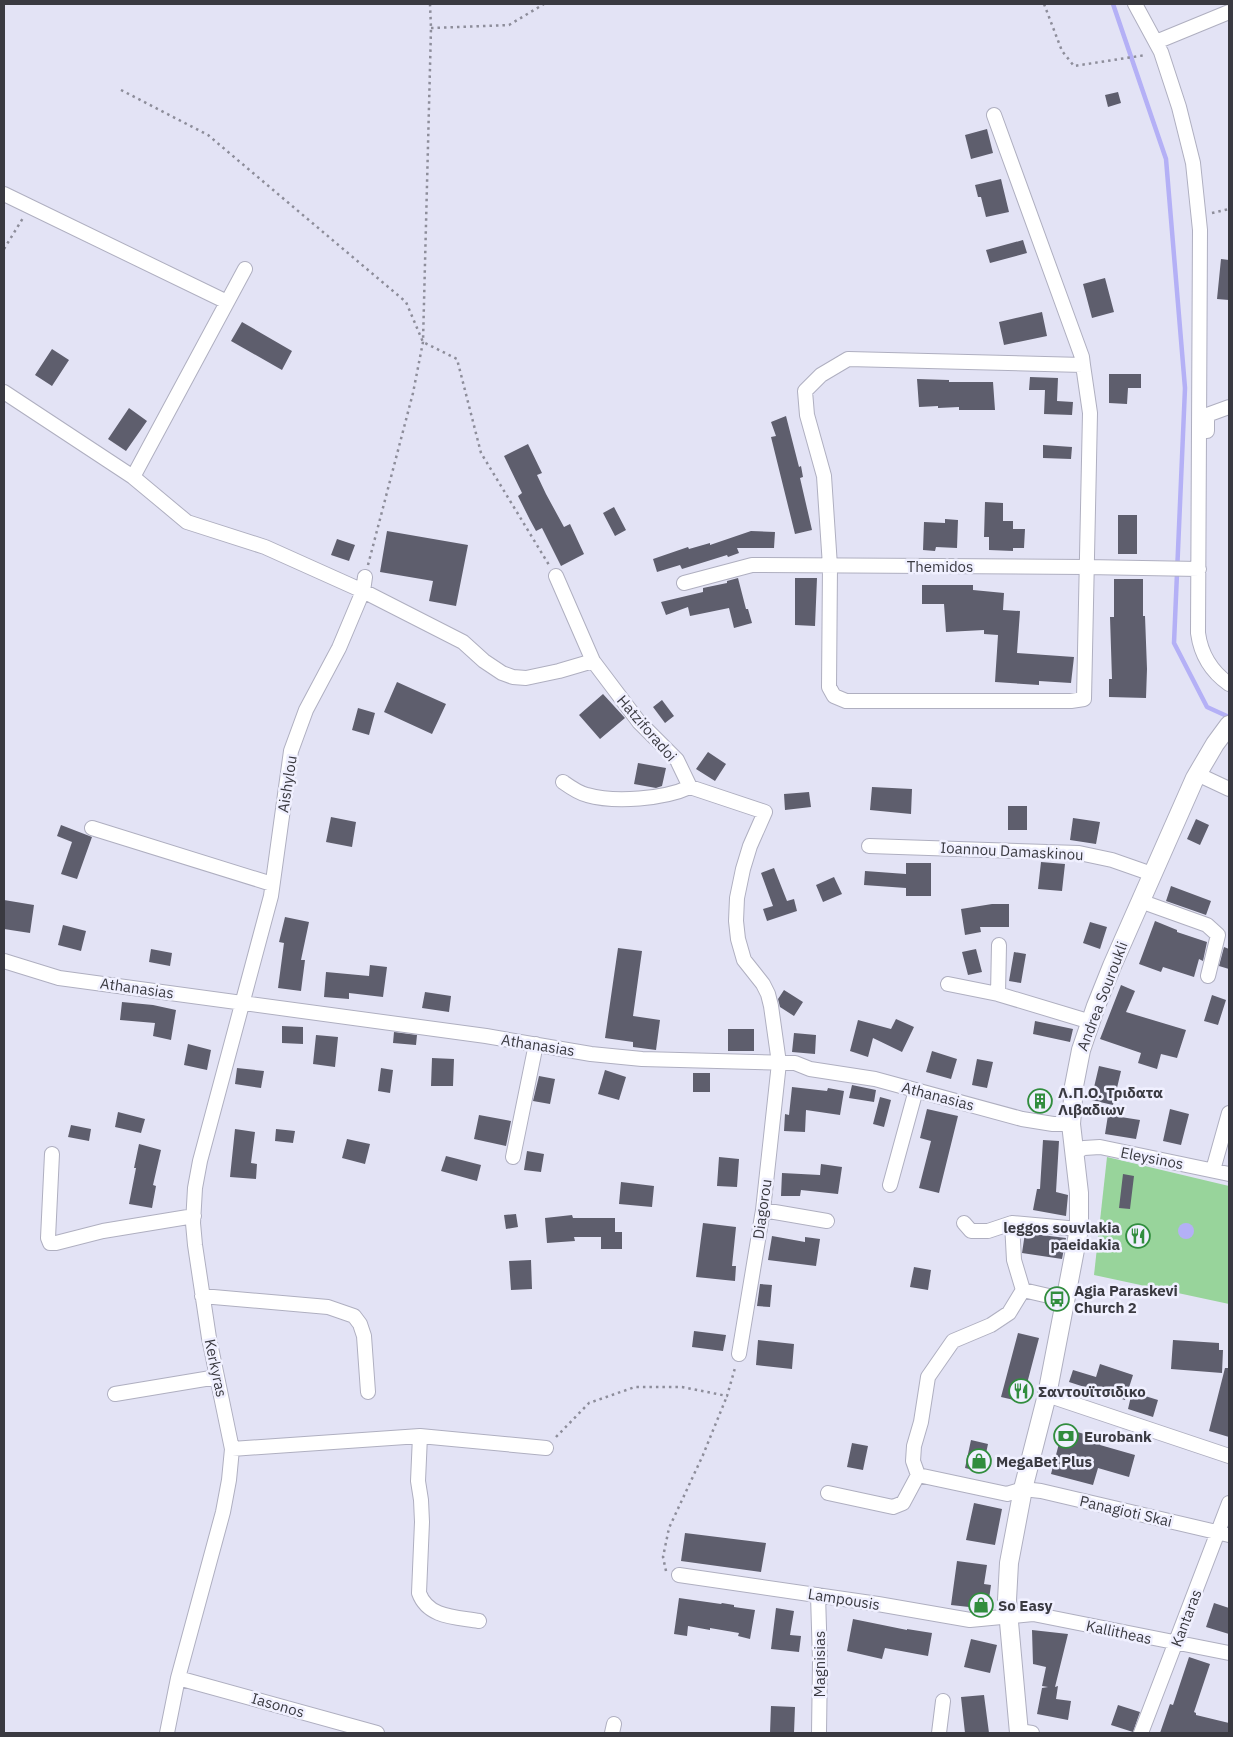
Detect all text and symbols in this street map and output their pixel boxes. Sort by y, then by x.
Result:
street label: Themidos [907,557,973,576]
street label: Hatziforadoi [613,691,681,765]
street label: Aishylou [273,754,301,814]
street label: Ioannou Damaskinou [940,838,1084,864]
street label: Andrea Souroukli [1072,939,1132,1053]
street label: Athanasias [99,973,175,1003]
street label: Athanasias [500,1030,576,1060]
street label: Athanasias [900,1077,976,1115]
place label: Λ.Π.Ο. Τριδατα Λιβαδιων [1058,1083,1163,1119]
building icon: Λ.Π.Ο. Τριδατα Λιβαδιων [1027,1088,1053,1114]
street label: Eleysinos [1119,1143,1185,1173]
street label: Diagorou [748,1178,776,1240]
place label: leggos souvlakia paeidakia [1003,1218,1120,1254]
restaurant icon: leggos souvlakia paeidakia [1125,1223,1151,1249]
place label: Agia Paraskevi Church 2 [1074,1281,1178,1317]
bus stop icon: Agia Paraskevi Church 2 [1044,1286,1070,1312]
street label: Kerkyras [201,1337,231,1399]
restaurant icon: Σαντουϊτσιδικο [1008,1378,1034,1404]
place label: Σαντουϊτσιδικο [1038,1382,1146,1401]
bank icon: Eurobank [1053,1423,1079,1449]
place label: Eurobank [1084,1427,1152,1446]
shop icon: MegaBet Plus [966,1448,992,1474]
place label: MegaBet Plus [996,1452,1093,1471]
street label: Panagioti Skai [1078,1491,1174,1531]
street label: Lampousis [807,1584,881,1614]
street label: Kantaras [1166,1587,1206,1649]
shop icon: So Easy [968,1592,994,1618]
place label: So Easy [998,1596,1052,1615]
street label: Kallitheas [1085,1616,1153,1648]
street label: Magnisias [810,1631,829,1697]
street label: Iasonos [249,1688,307,1722]

